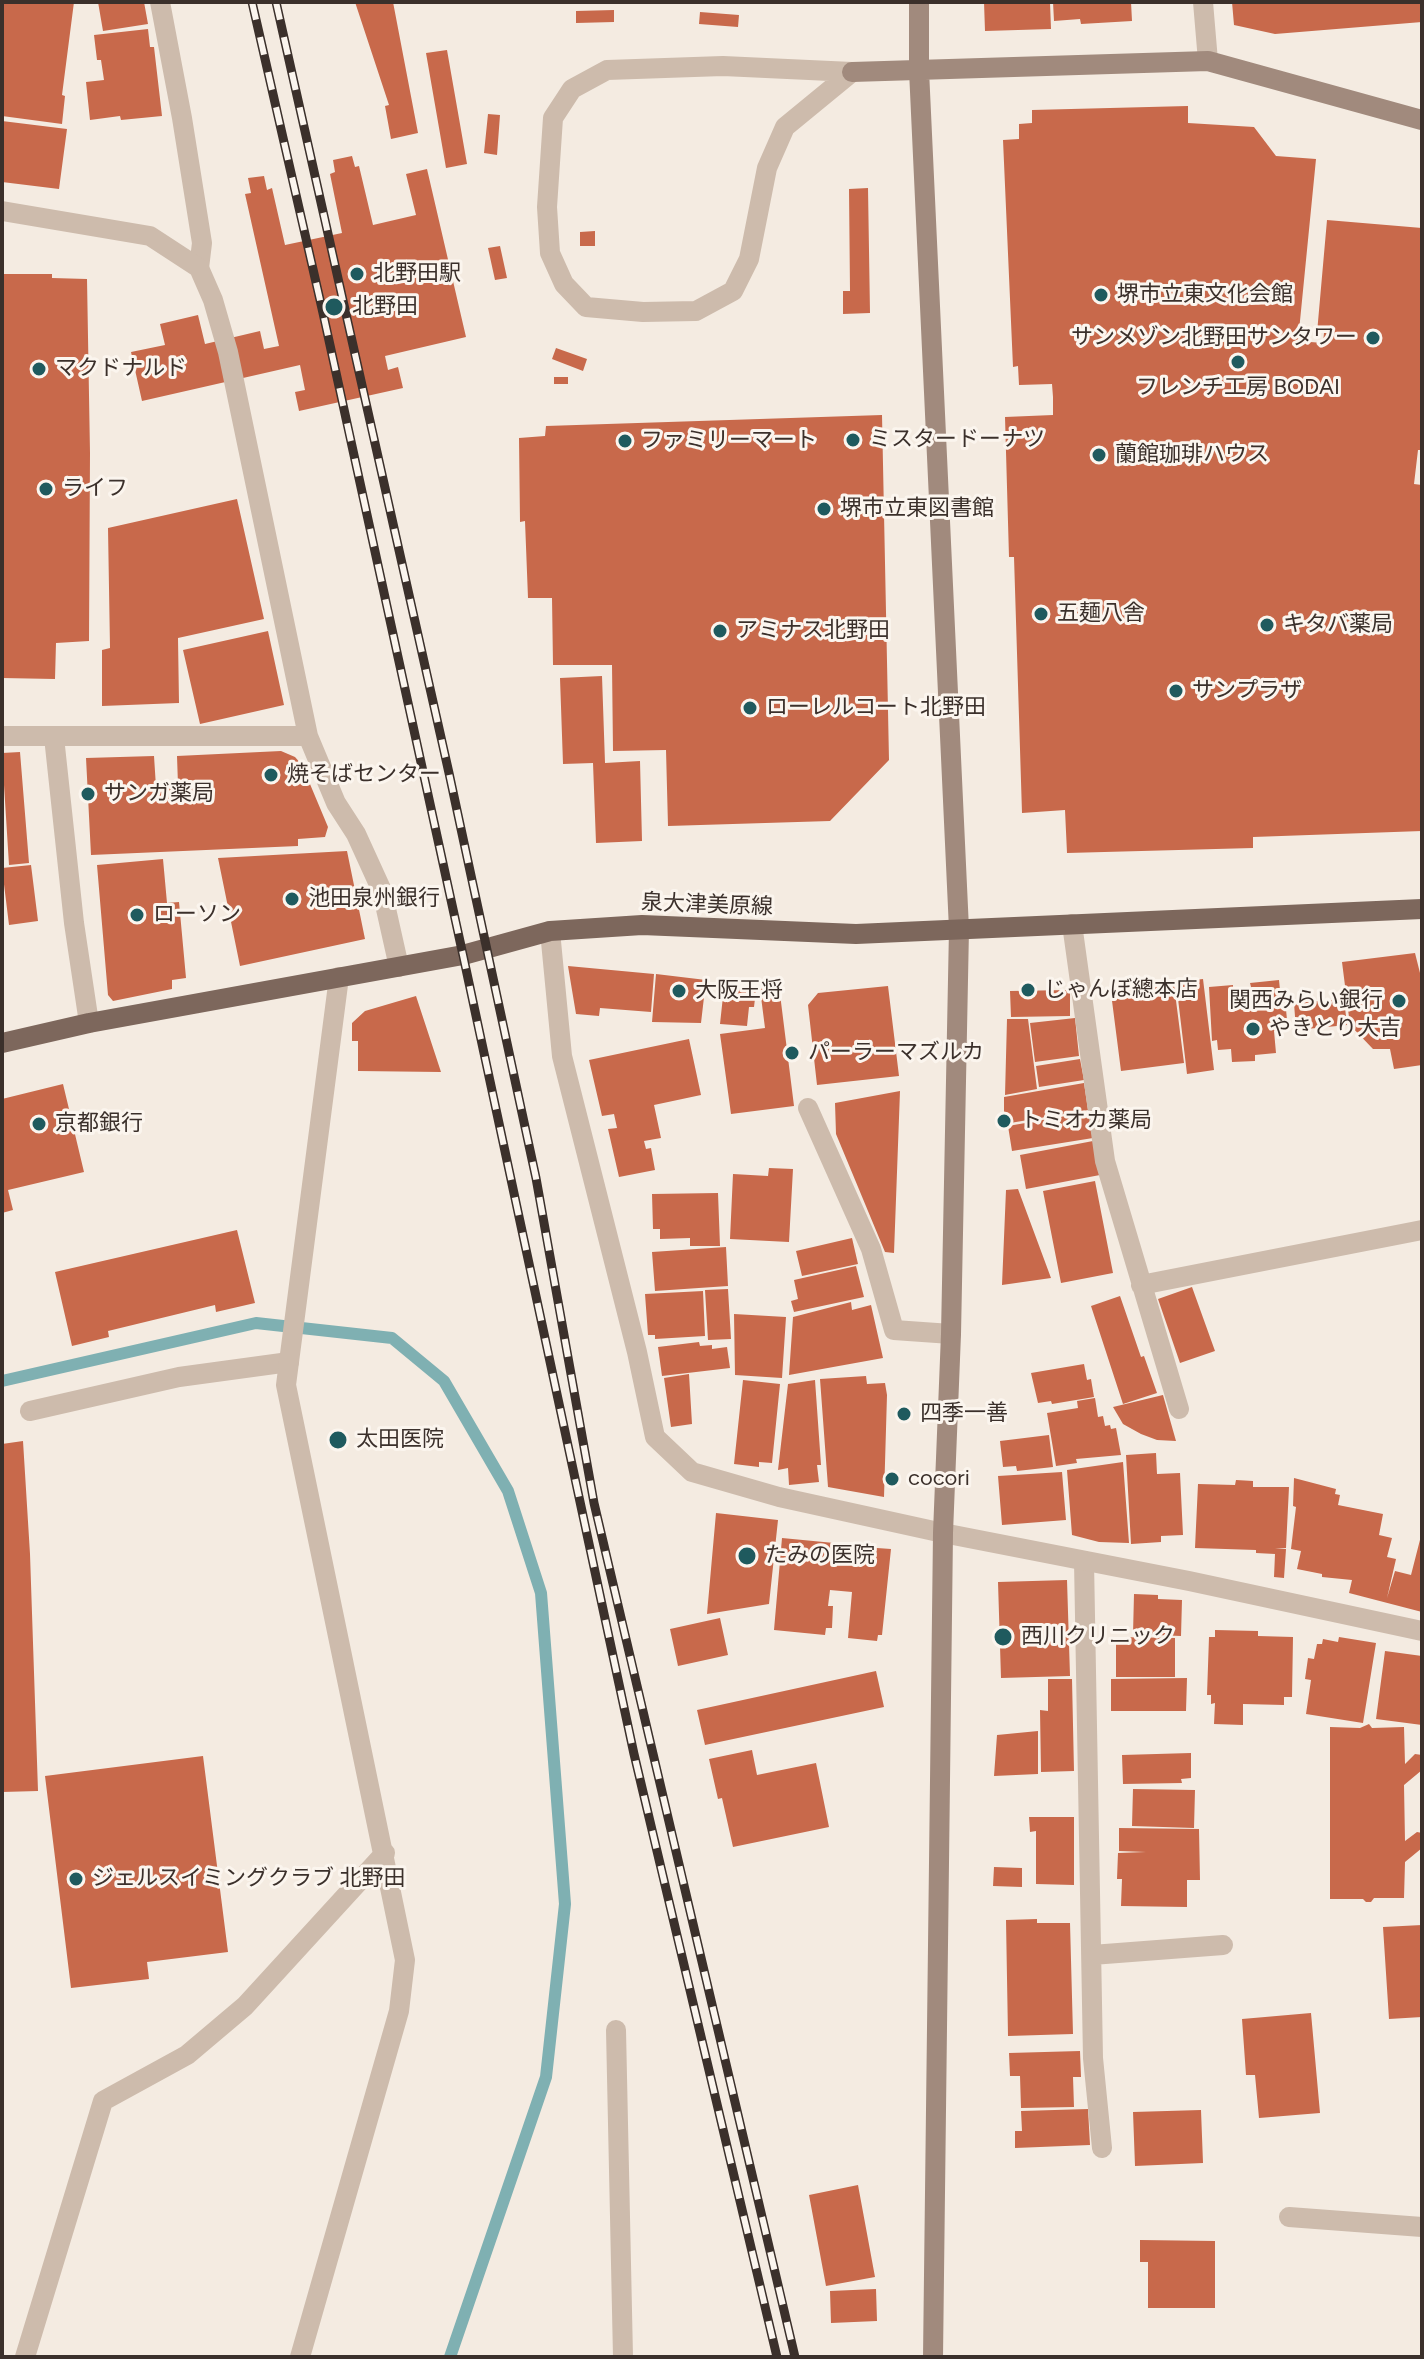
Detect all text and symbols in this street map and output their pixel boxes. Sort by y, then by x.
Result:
place label: 北野田駅 [373,261,461,287]
marker: 北野田駅 [348,265,366,283]
place label: 堺市立東文化会館 [1117,282,1293,308]
marker: 堺市立東文化会館 [1092,286,1110,304]
place label: 北野田 [352,294,418,320]
marker: 北野田 [323,296,345,318]
place label: サンメゾン北野田サンタワー [1071,325,1357,351]
marker: サンメゾン北野田サンタワー [1364,329,1382,347]
marker: フレンチ工房 BODAI [1229,353,1247,371]
place label: マクドナルド [55,356,187,382]
marker: マクドナルド [30,360,48,378]
place label: フレンチ工房 BODAI [1136,375,1340,401]
place label: ミスタードーナツ [869,427,1045,453]
place label: ファミリーマート [641,428,817,454]
marker: ミスタードーナツ [844,431,862,449]
marker: ファミリーマート [616,432,634,450]
place label: 蘭館珈琲ハウス [1115,442,1269,468]
marker: 蘭館珈琲ハウス [1090,446,1108,464]
place label: ライフ [62,476,128,502]
marker: ライフ [37,480,55,498]
place label: 堺市立東図書館 [840,496,994,522]
marker: 堺市立東図書館 [815,500,833,518]
place label: 五麺八舎 [1057,601,1145,627]
marker: 五麺八舎 [1032,605,1050,623]
place label: キタバ薬局 [1283,612,1393,638]
marker: キタバ薬局 [1258,616,1276,634]
place label: アミナス北野田 [736,618,890,644]
marker: アミナス北野田 [711,622,729,640]
place label: サンプラザ [1192,678,1302,704]
marker: サンプラザ [1167,682,1185,700]
place label: ローレルコート北野田 [766,695,986,721]
marker: ローレルコート北野田 [741,699,759,717]
place label: 焼そばセンター [287,762,441,788]
marker: 焼そばセンター [262,766,280,784]
place label: サンガ薬局 [104,781,214,807]
marker: サンガ薬局 [79,785,97,803]
place label: 池田泉州銀行 [308,886,440,912]
marker: 池田泉州銀行 [283,890,301,908]
street label: 泉大津美原線 [641,890,773,920]
place label: ローソン [153,902,241,928]
marker: ローソン [128,906,146,924]
place label: じゃんぼ總本店 [1044,977,1198,1003]
place label: 大阪王将 [695,978,783,1004]
marker: じゃんぼ總本店 [1019,981,1037,999]
marker: 大阪王将 [670,982,688,1000]
place label: 関西みらい銀行 [1229,988,1383,1014]
marker: 関西みらい銀行 [1390,992,1408,1010]
place label: やきとり大吉 [1269,1016,1401,1042]
marker: やきとり大吉 [1244,1020,1262,1038]
place label: パーラーマズルカ [808,1040,984,1066]
marker: パーラーマズルカ [783,1044,801,1062]
place label: トミオカ薬局 [1020,1108,1152,1134]
place label: 京都銀行 [55,1111,143,1137]
marker: トミオカ薬局 [995,1112,1013,1130]
marker: 京都銀行 [30,1115,48,1133]
place label: 四季一善 [920,1401,1008,1427]
marker: 四季一善 [895,1405,913,1423]
place label: 太田医院 [356,1427,444,1453]
marker: 太田医院 [327,1429,349,1451]
place label: cocori [908,1466,970,1492]
marker: cocori [883,1470,901,1488]
place label: たみの医院 [765,1543,875,1569]
marker: たみの医院 [736,1545,758,1567]
place label: 西川クリニック [1021,1624,1175,1650]
marker: 西川クリニック [992,1626,1014,1648]
place label: ジェルスイミングクラブ 北野田 [92,1866,405,1892]
marker: ジェルスイミングクラブ 北野田 [67,1870,85,1888]

